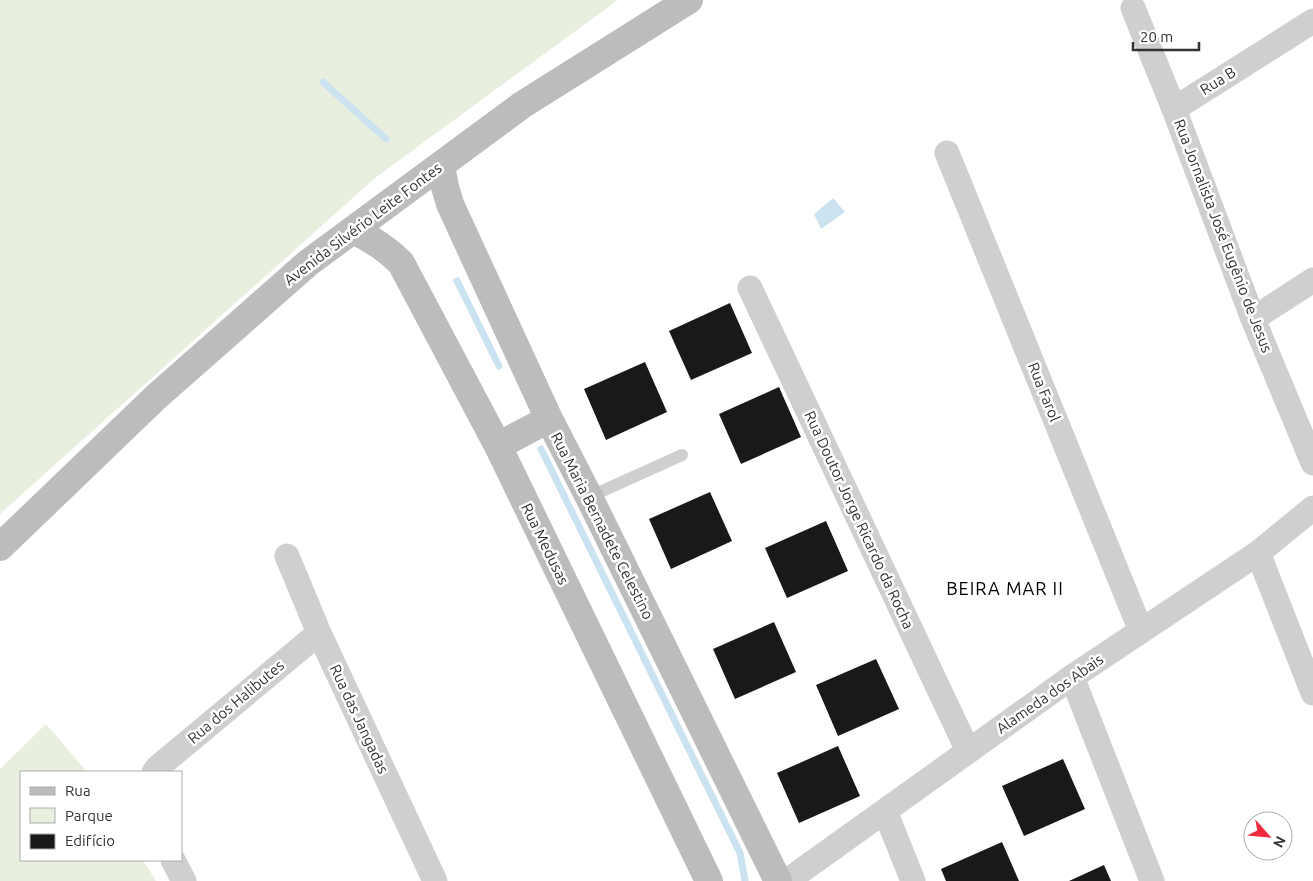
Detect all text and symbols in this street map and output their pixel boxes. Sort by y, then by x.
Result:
scale bar [1133,20,1199,52]
text: 20 m [1140,28,1173,45]
street label: Rua B [1197,63,1239,98]
street label: Rua Jornalista José Eugênio de Jesus [1171,117,1276,355]
street label: Avenida Silvério Leite Fontes [281,159,445,288]
street label: Rua Farol [1025,360,1064,424]
street label: Rua Doutor Jorge Ricardo da Rocha [801,408,918,631]
street label: Rua Maria Bernadete Celestino [548,429,657,622]
street label: Rua Medusas [518,500,572,587]
district label: BEIRA MAR II [946,578,1064,598]
street label: Alameda dos Abais [993,650,1106,737]
street label: Rua dos Halibutes [184,656,287,747]
street label: Rua das Jangadas [327,662,392,776]
legend [20,771,182,861]
text: Rua [65,782,91,799]
text: Parque [65,807,113,824]
north arrow [1243,811,1293,861]
text: Edifício [65,832,115,849]
text: N [1270,834,1289,850]

